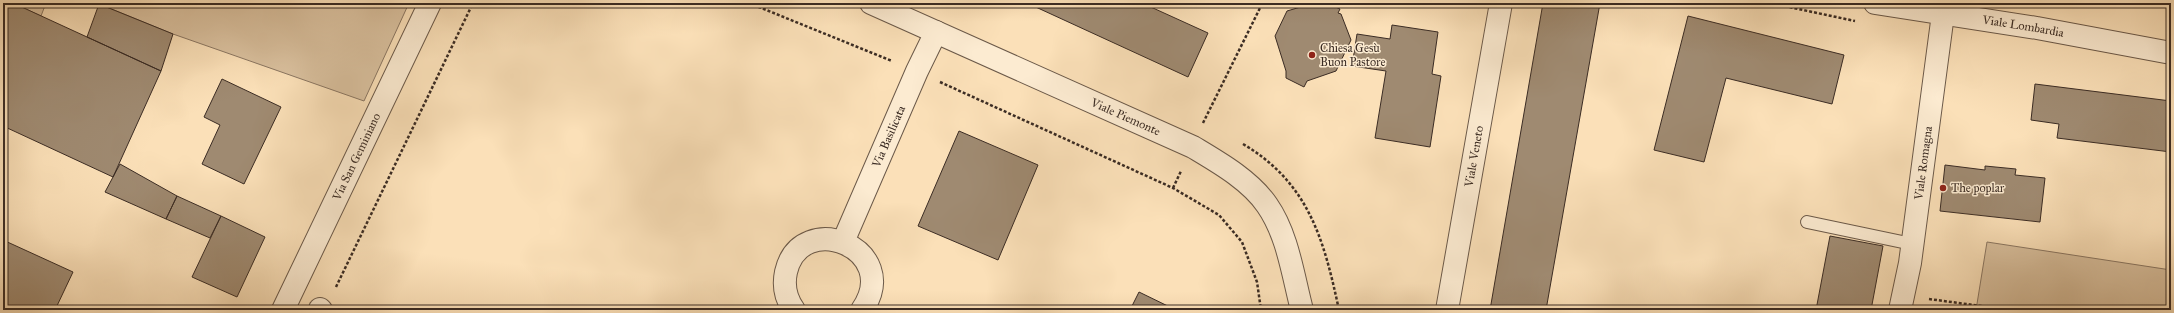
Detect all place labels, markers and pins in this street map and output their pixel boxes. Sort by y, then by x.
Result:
place label: Chiesa Gesù Buon Pastore [1320,41,1385,69]
marker: Chiesa Gesù Buon Pastore [1307,50,1317,60]
place label: The poplar [1951,181,2005,195]
marker: The poplar [1938,183,1948,193]

